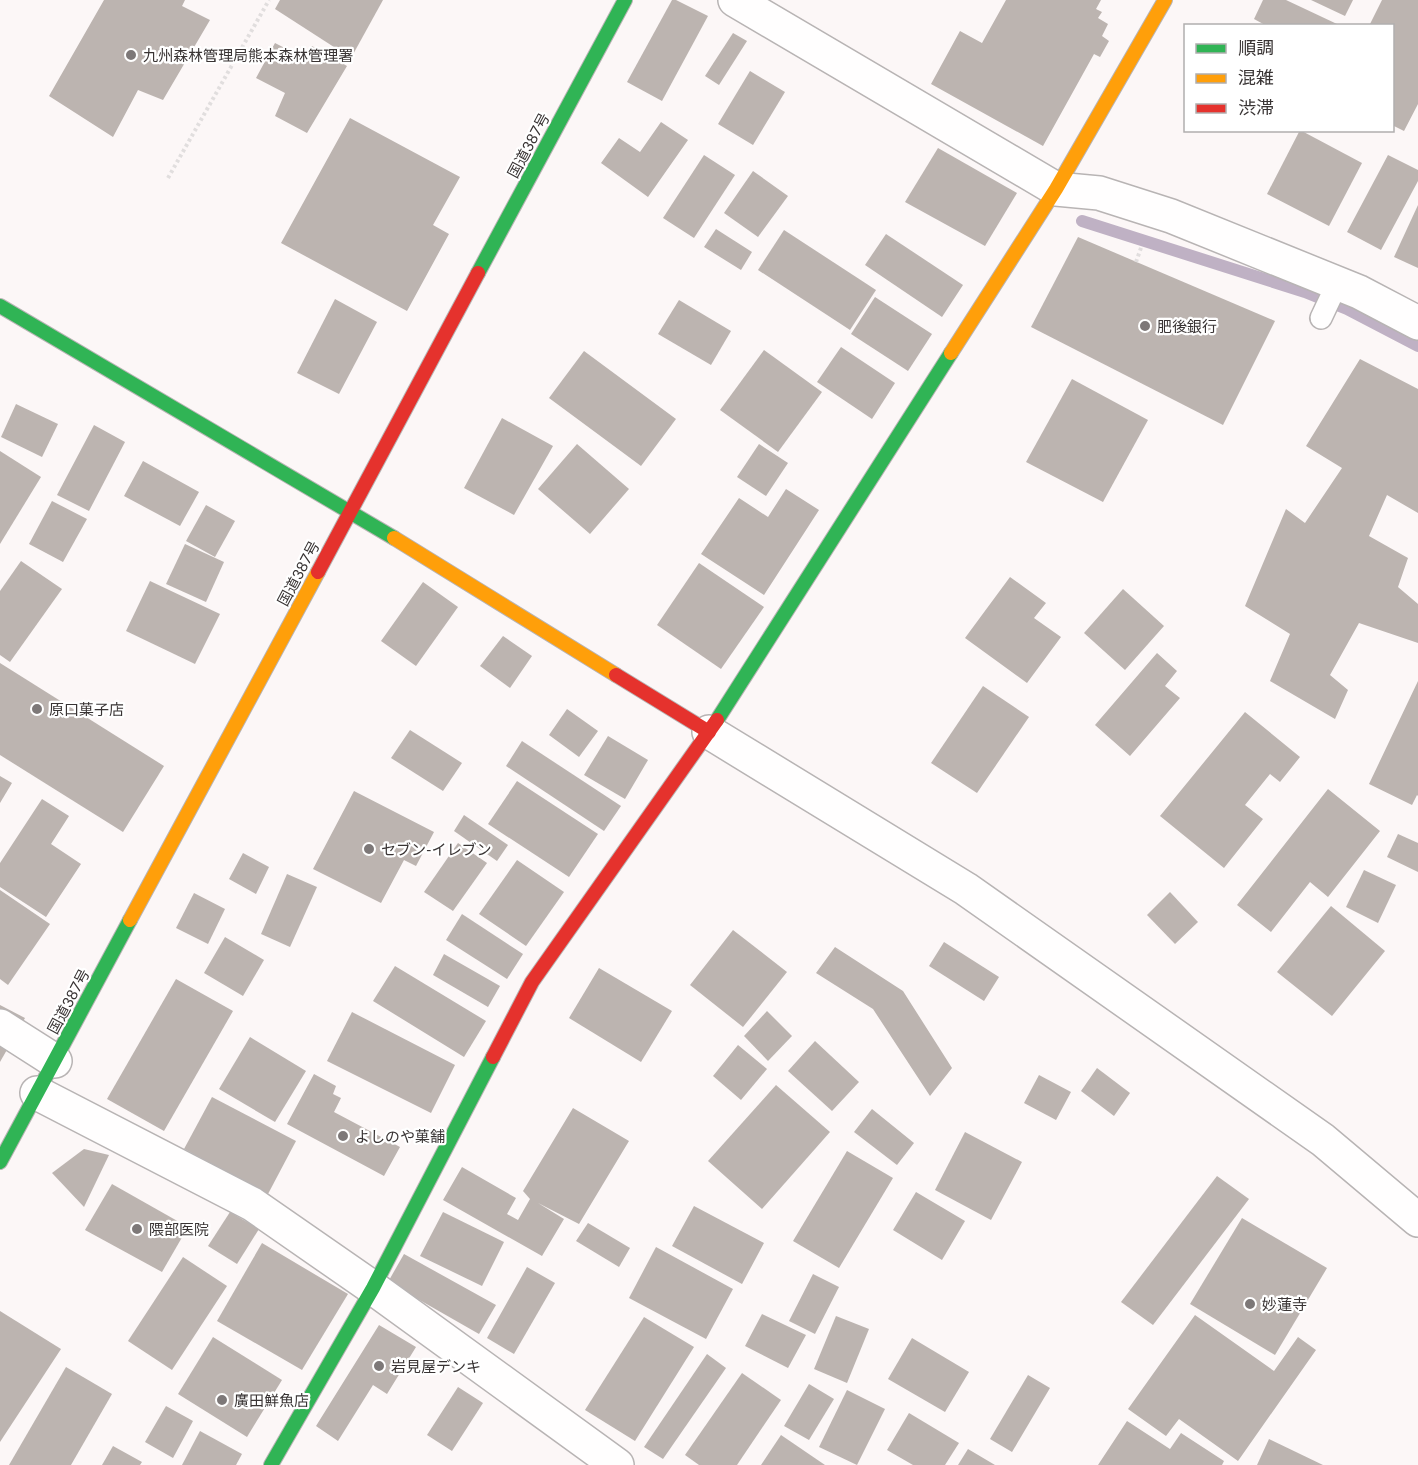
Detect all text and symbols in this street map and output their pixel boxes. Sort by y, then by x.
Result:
legend [1184,24,1394,132]
text: 順調 [1238,36,1274,58]
place label: 九州森林管理局熊本森林管理署 [143,46,353,64]
marker: 九州森林管理局熊本森林管理署 [124,48,138,62]
text: 混雑 [1238,66,1274,88]
text: 渋滞 [1238,96,1274,118]
street label: 国道387号 [503,109,553,181]
place label: 肥後銀行 [1157,317,1217,335]
marker: 肥後銀行 [1138,319,1152,333]
street label: 国道387号 [273,537,323,609]
place label: 原口菓子店 [49,700,124,718]
marker: 原口菓子店 [30,702,44,716]
place label: セブン-イレブン [381,840,492,858]
marker: セブン-イレブン [362,842,376,856]
street label: 国道387号 [43,965,93,1037]
place label: よしのや菓舗 [355,1127,445,1145]
marker: よしのや菓舗 [336,1129,350,1143]
place label: 隈部医院 [149,1220,209,1238]
marker: 隈部医院 [130,1222,144,1236]
place label: 妙蓮寺 [1262,1295,1307,1313]
marker: 妙蓮寺 [1243,1297,1257,1311]
place label: 岩見屋デンキ [391,1357,481,1375]
marker: 岩見屋デンキ [372,1359,386,1373]
place label: 廣田鮮魚店 [234,1391,309,1409]
marker: 廣田鮮魚店 [215,1393,229,1407]

